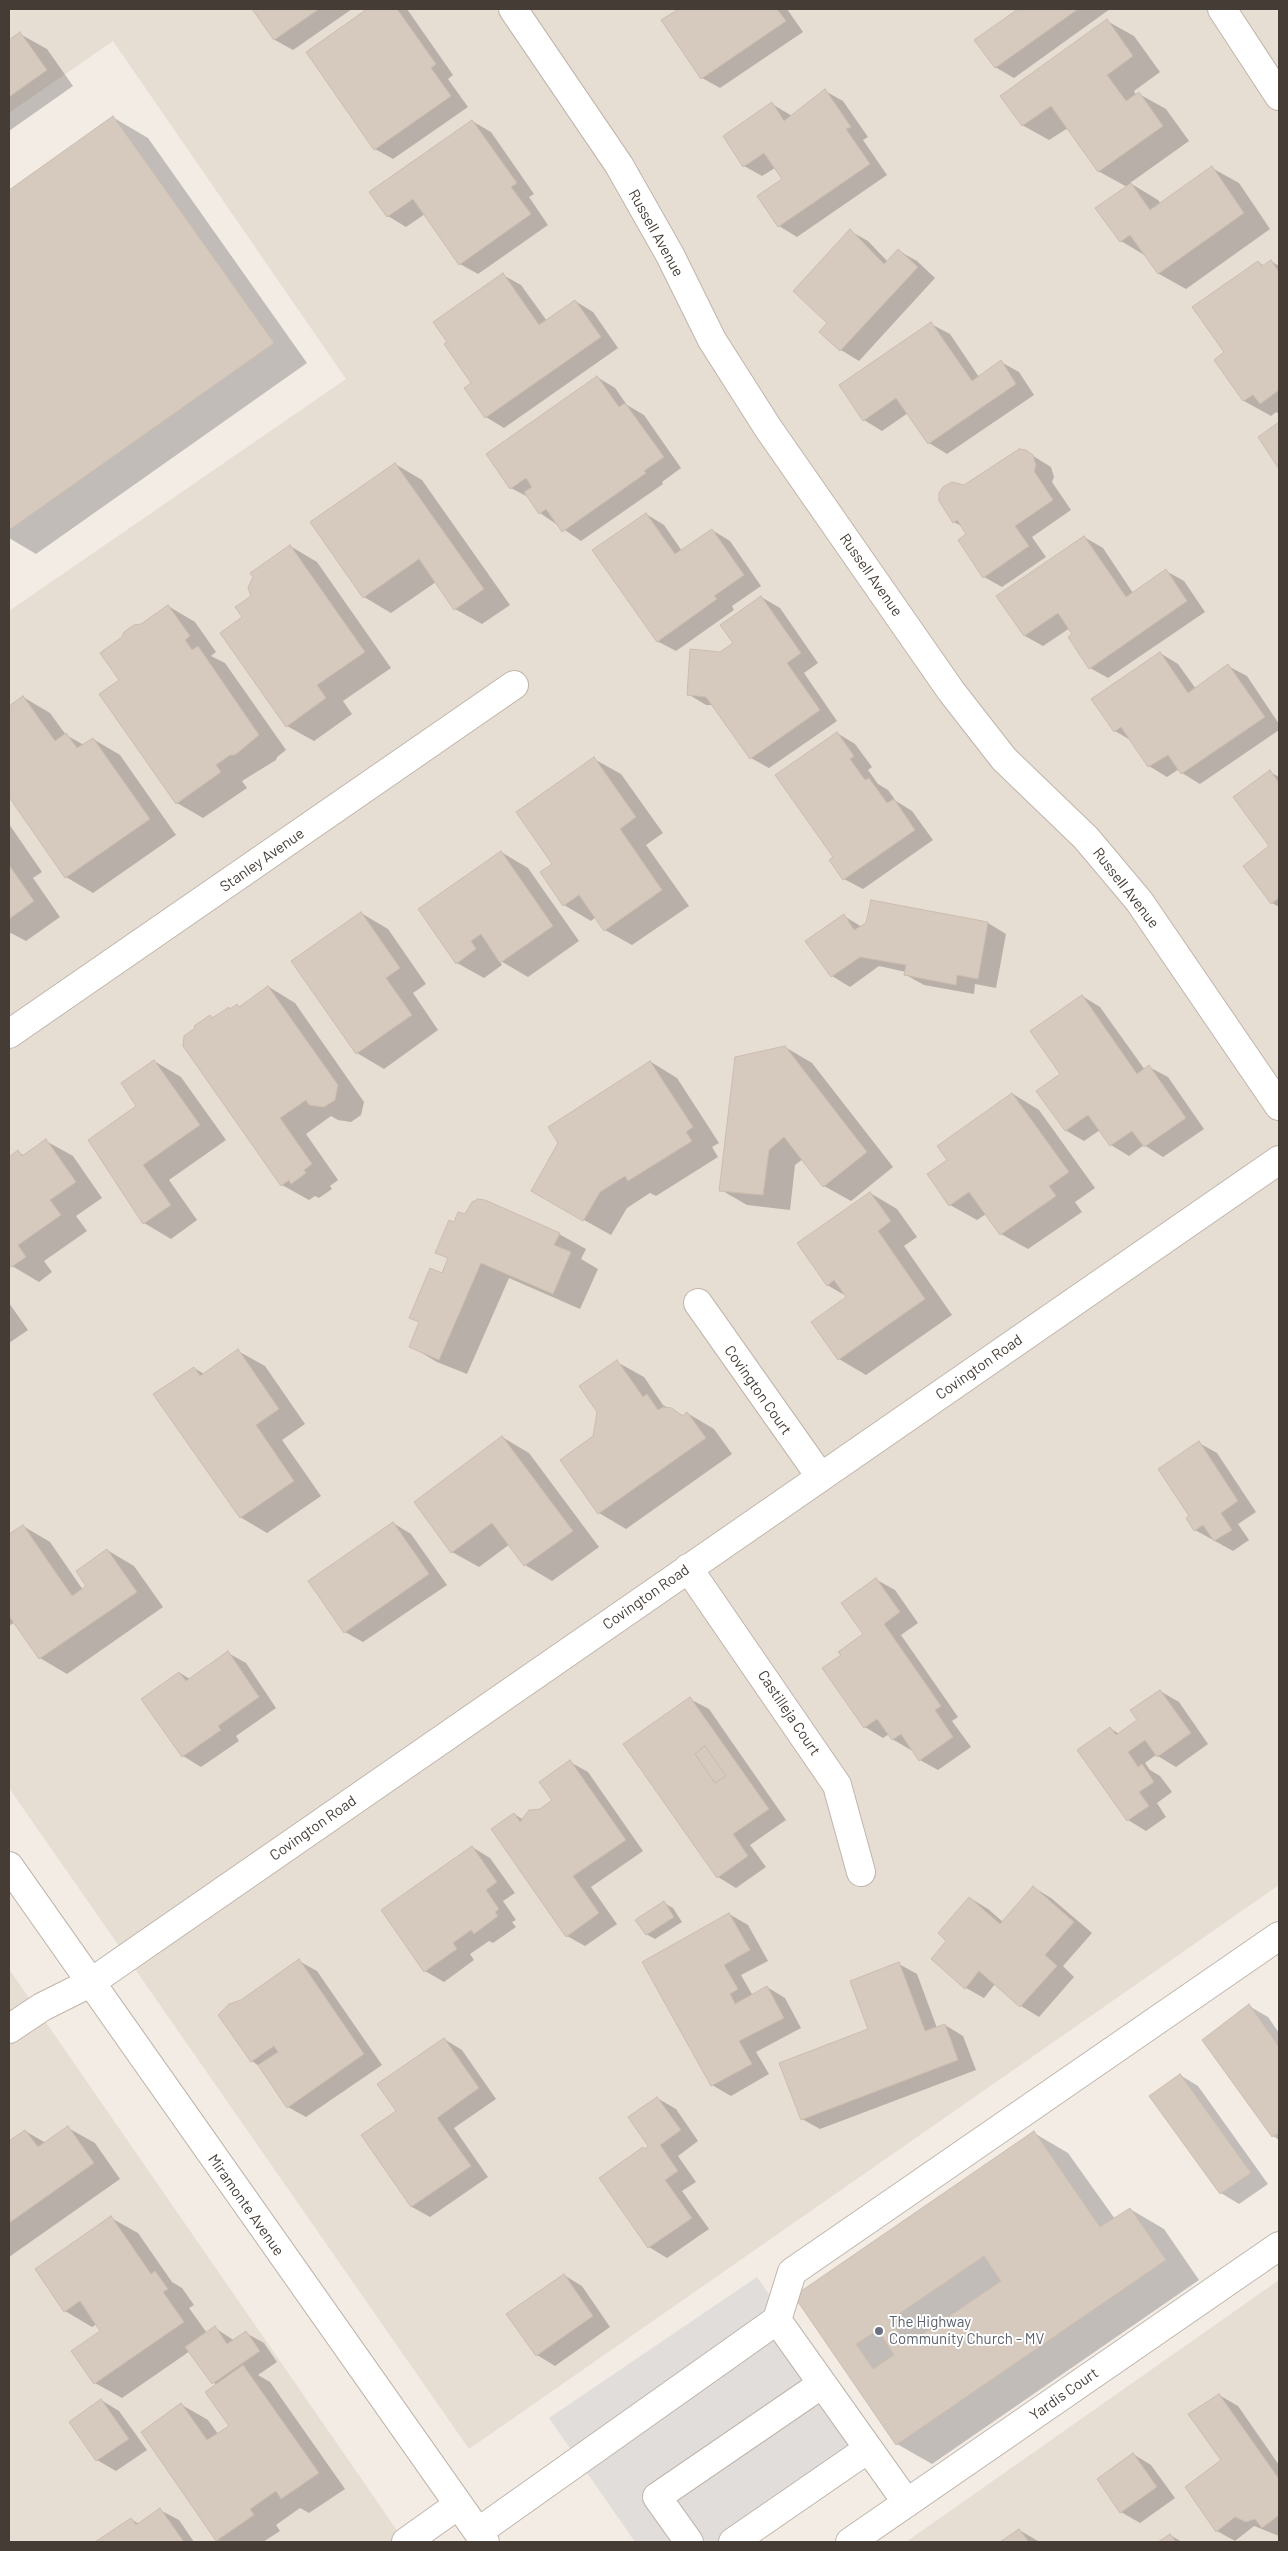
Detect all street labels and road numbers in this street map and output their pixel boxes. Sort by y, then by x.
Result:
street label: Russell Avenue [625,186,687,280]
street label: Russell Avenue [836,530,906,620]
street label: Stanley Avenue [216,824,308,896]
street label: Russell Avenue [1089,844,1163,932]
street label: Covington Road [932,1330,1026,1404]
street label: Covington Court [721,1342,795,1438]
street label: Covington Road [599,1560,693,1634]
street label: Castilleja Court [754,1667,824,1759]
street label: Covington Road [266,1791,360,1865]
street label: Miramonte Avenue [204,2151,288,2259]
street label: Yardis Court [1026,2364,1102,2424]

